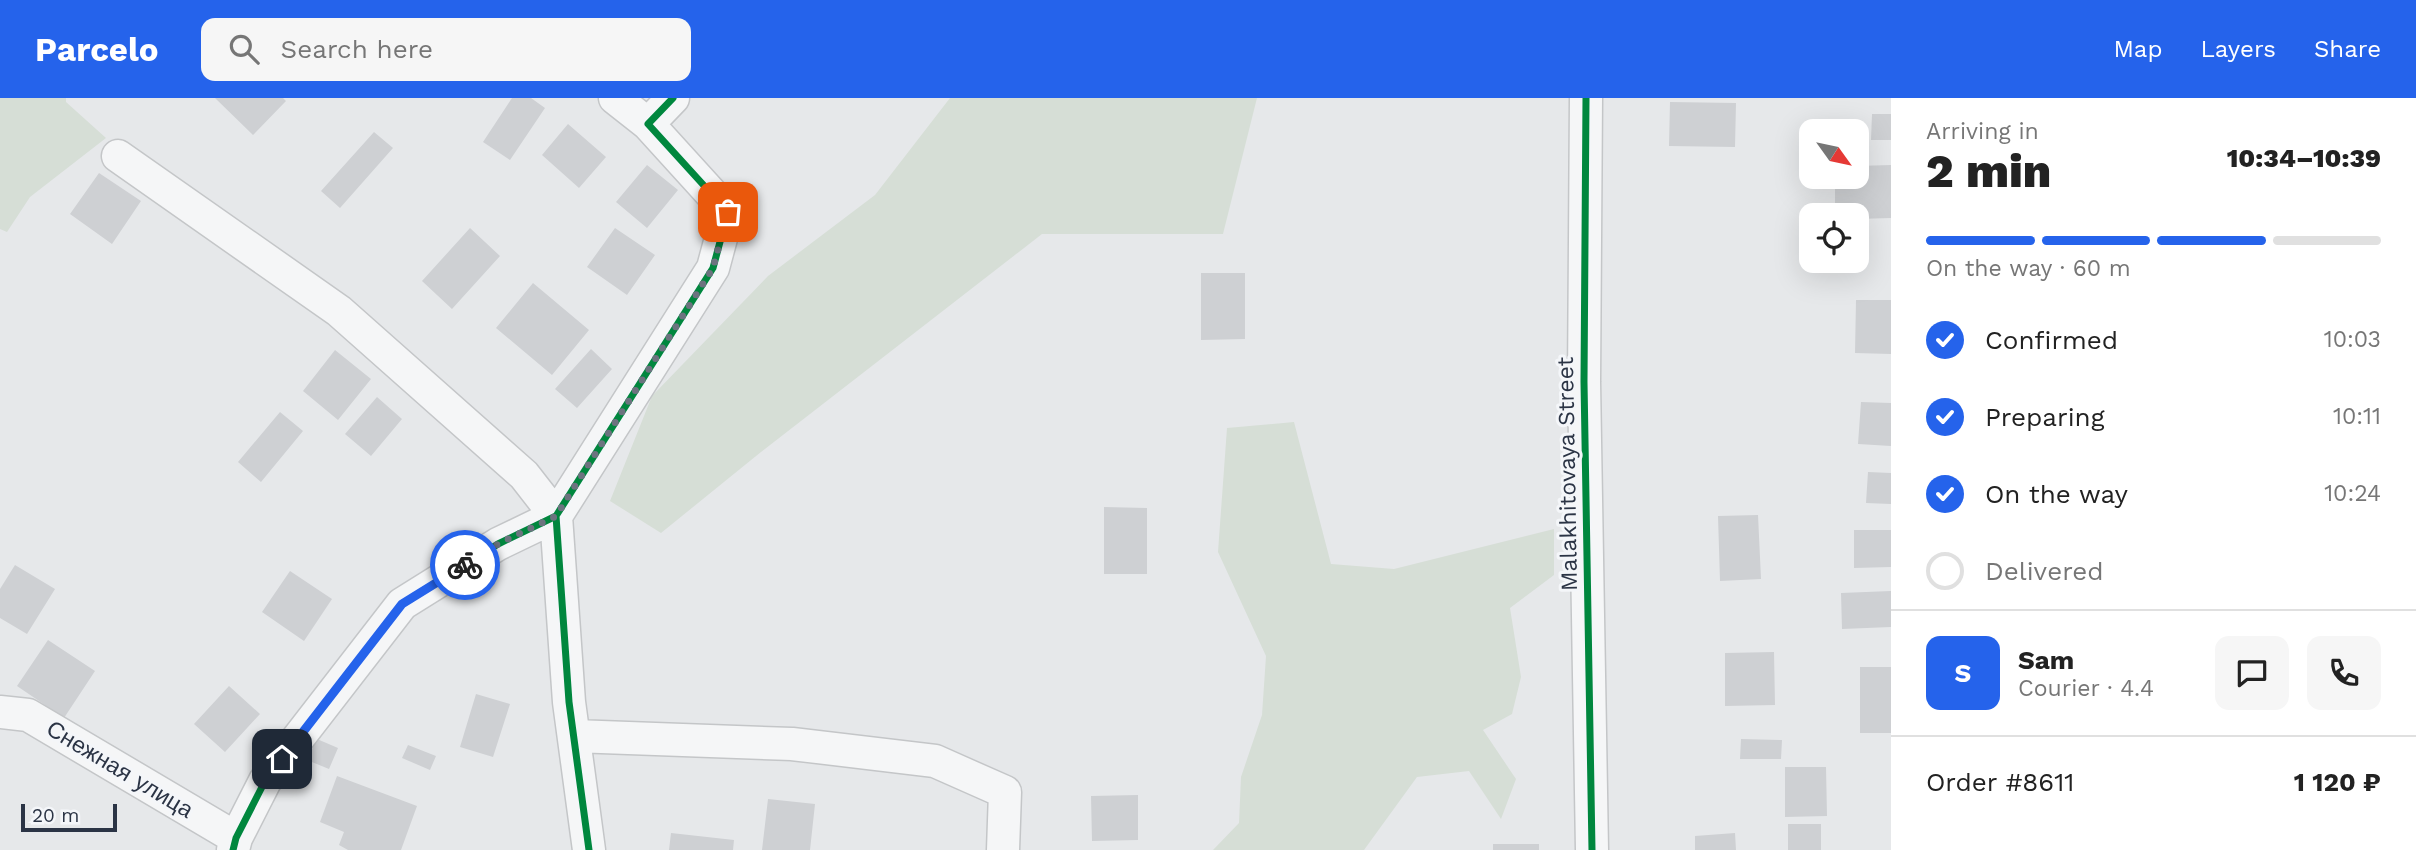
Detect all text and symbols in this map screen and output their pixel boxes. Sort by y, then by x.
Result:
search box [201,18,691,81]
text: Parcelo [35,30,159,69]
icon: search [225,30,263,68]
text: Search here [281,34,433,64]
text: Map [2114,35,2162,63]
text: Layers [2200,35,2276,63]
text: Share [2314,35,2381,63]
text: Arriving in [1926,118,2039,145]
north arrow [1799,119,1869,189]
map controls [1799,119,1869,273]
text: 10:34–10:39 [2227,143,2381,173]
text: 2 min [1926,144,2051,198]
pin [698,182,758,242]
icon: bag [709,193,747,231]
button: locate [1799,203,1869,273]
text: On the way · 60 m [1926,255,2131,282]
icon: check [1926,321,1964,359]
text: Confirmed [1985,325,2118,355]
text: 10:03 [2324,326,2381,353]
street label: Malakhitovaya Street [1552,356,1583,591]
icon: check [1926,398,1964,436]
text: Preparing [1985,402,2105,432]
text: 10:11 [2333,403,2381,430]
icon: check [1926,475,1964,513]
text: On the way [1985,479,2128,509]
text: 10:24 [2324,480,2381,507]
courier [430,530,500,600]
icon: bike [446,546,484,584]
text: Delivered [1985,556,2104,586]
button: chat [2215,636,2289,710]
button: phone [2307,636,2381,710]
text: Sam [2018,645,2074,675]
text: S [1955,658,1971,688]
text: Courier · 4.4 [2018,675,2154,702]
street label: Снежная улица [42,715,198,824]
pin [252,729,312,789]
icon: home [263,740,301,778]
text: Order #8611 [1926,767,2074,797]
text: 1 120 ₽ [2294,767,2381,797]
scale bar [21,801,117,833]
text: 20 m [32,804,79,827]

